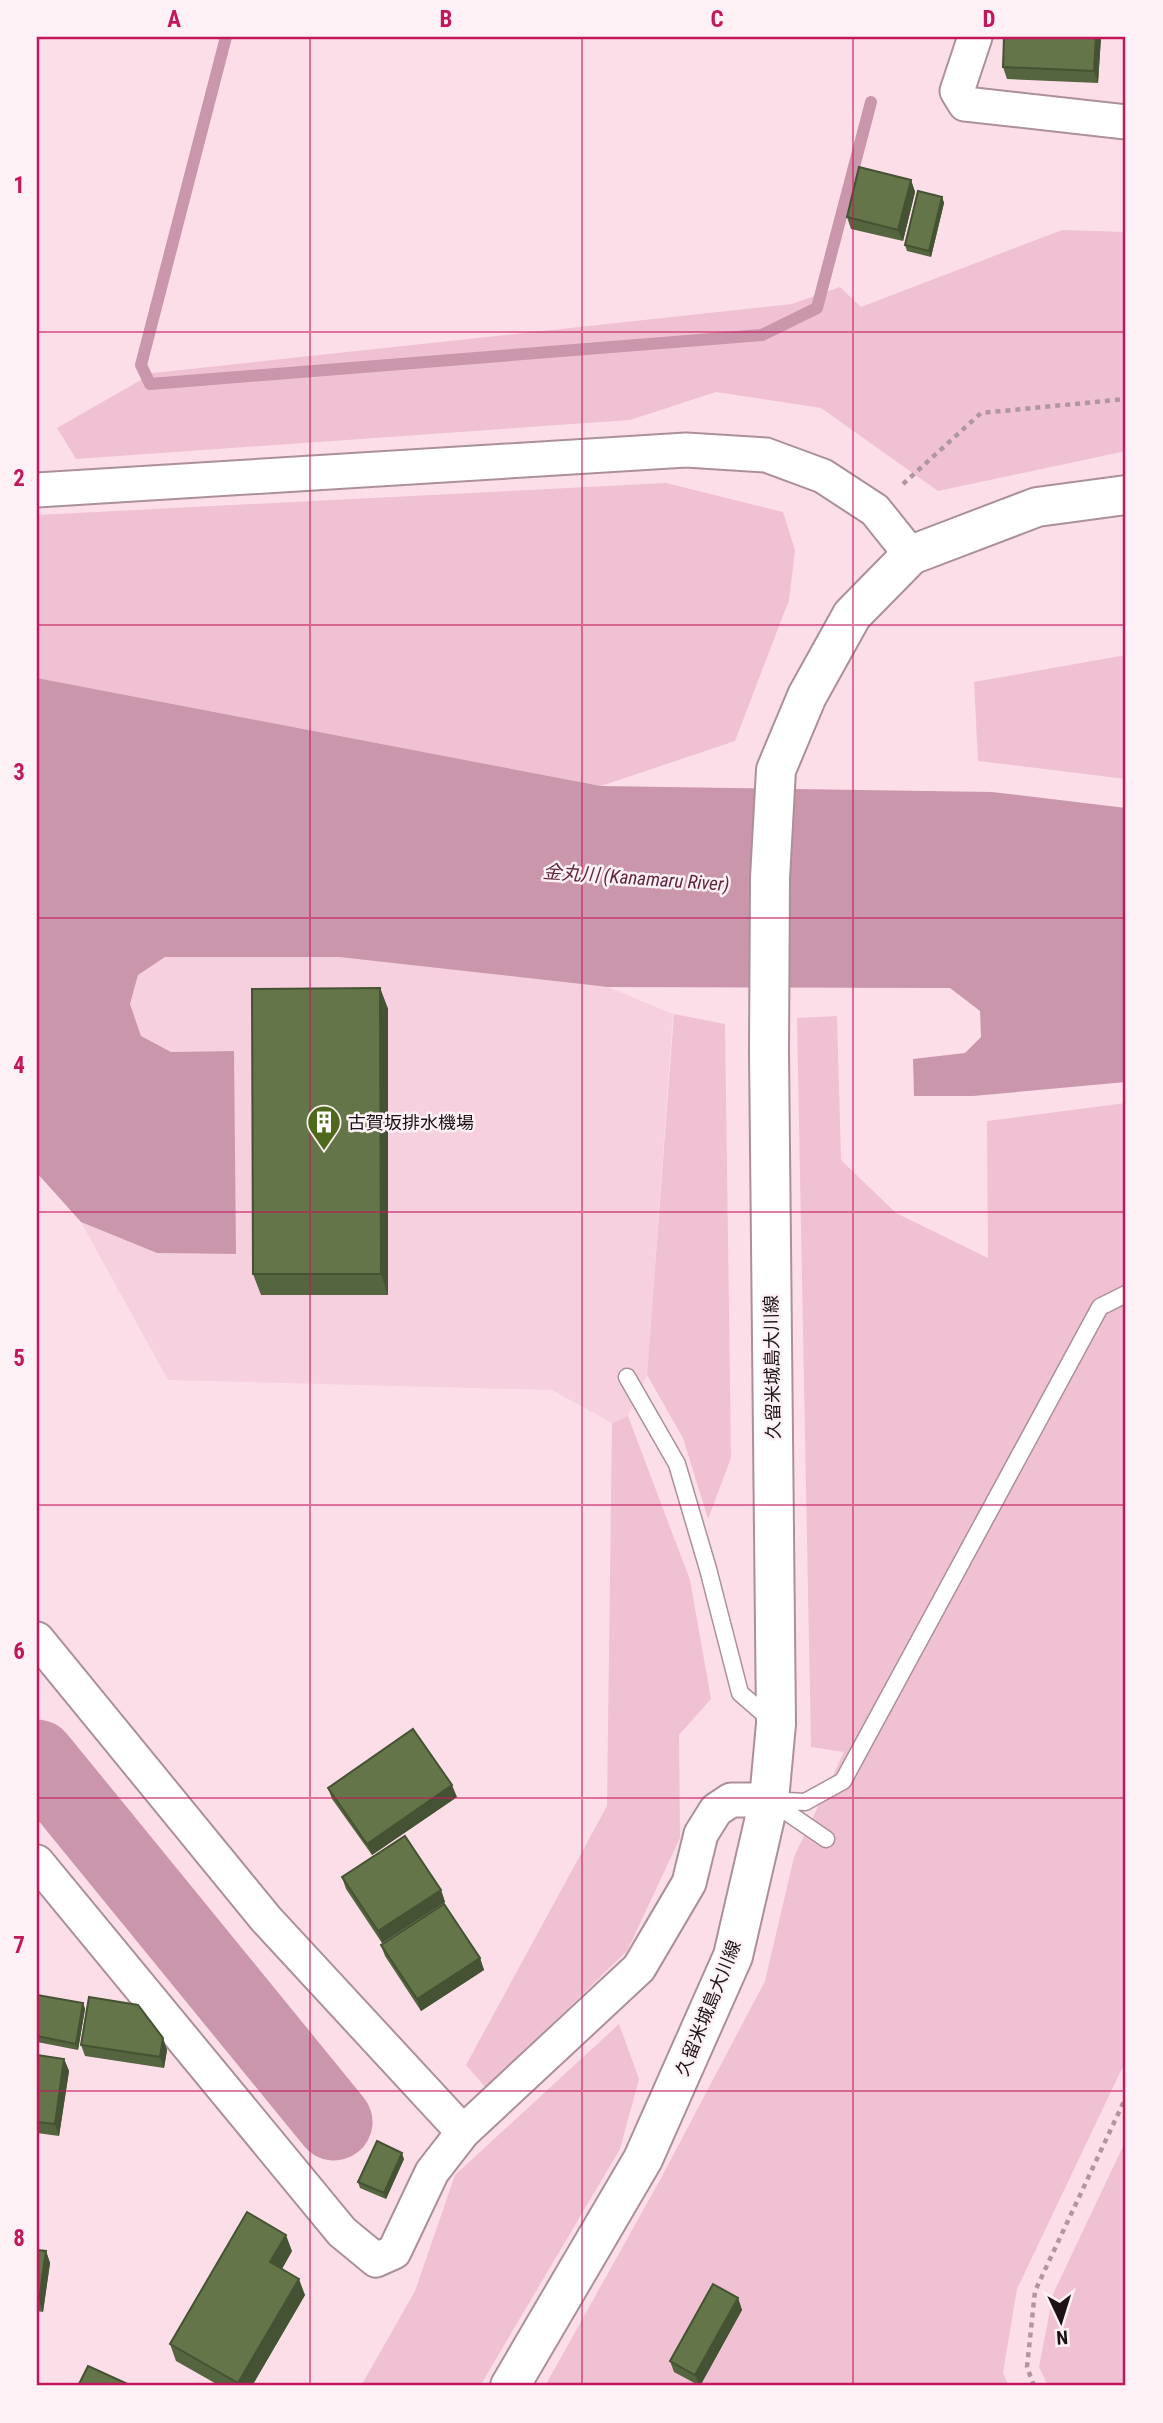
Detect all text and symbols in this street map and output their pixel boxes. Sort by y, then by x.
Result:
text: A [167,6,181,33]
text: B [440,6,452,33]
text: C [710,6,724,33]
text: D [983,6,996,33]
text: 1 [13,172,25,199]
text: 2 [13,465,25,492]
text: 3 [13,759,25,786]
water label: 金丸川 (Kanamaru River) [542,860,730,896]
text: 4 [13,1052,25,1079]
building icon: 古賀坂排水機場 [305,1103,343,1152]
place label: 古賀坂排水機場 [348,1112,474,1133]
street label: 久留米城島大川線 [760,1295,784,1439]
text: 5 [13,1345,25,1372]
text: 6 [13,1638,25,1665]
text: 7 [13,1932,25,1959]
street label: 久留米城島大川線 [671,1937,745,2079]
text: 8 [13,2225,25,2252]
north arrow [1026,2286,1096,2356]
text: N [1056,2326,1069,2349]

